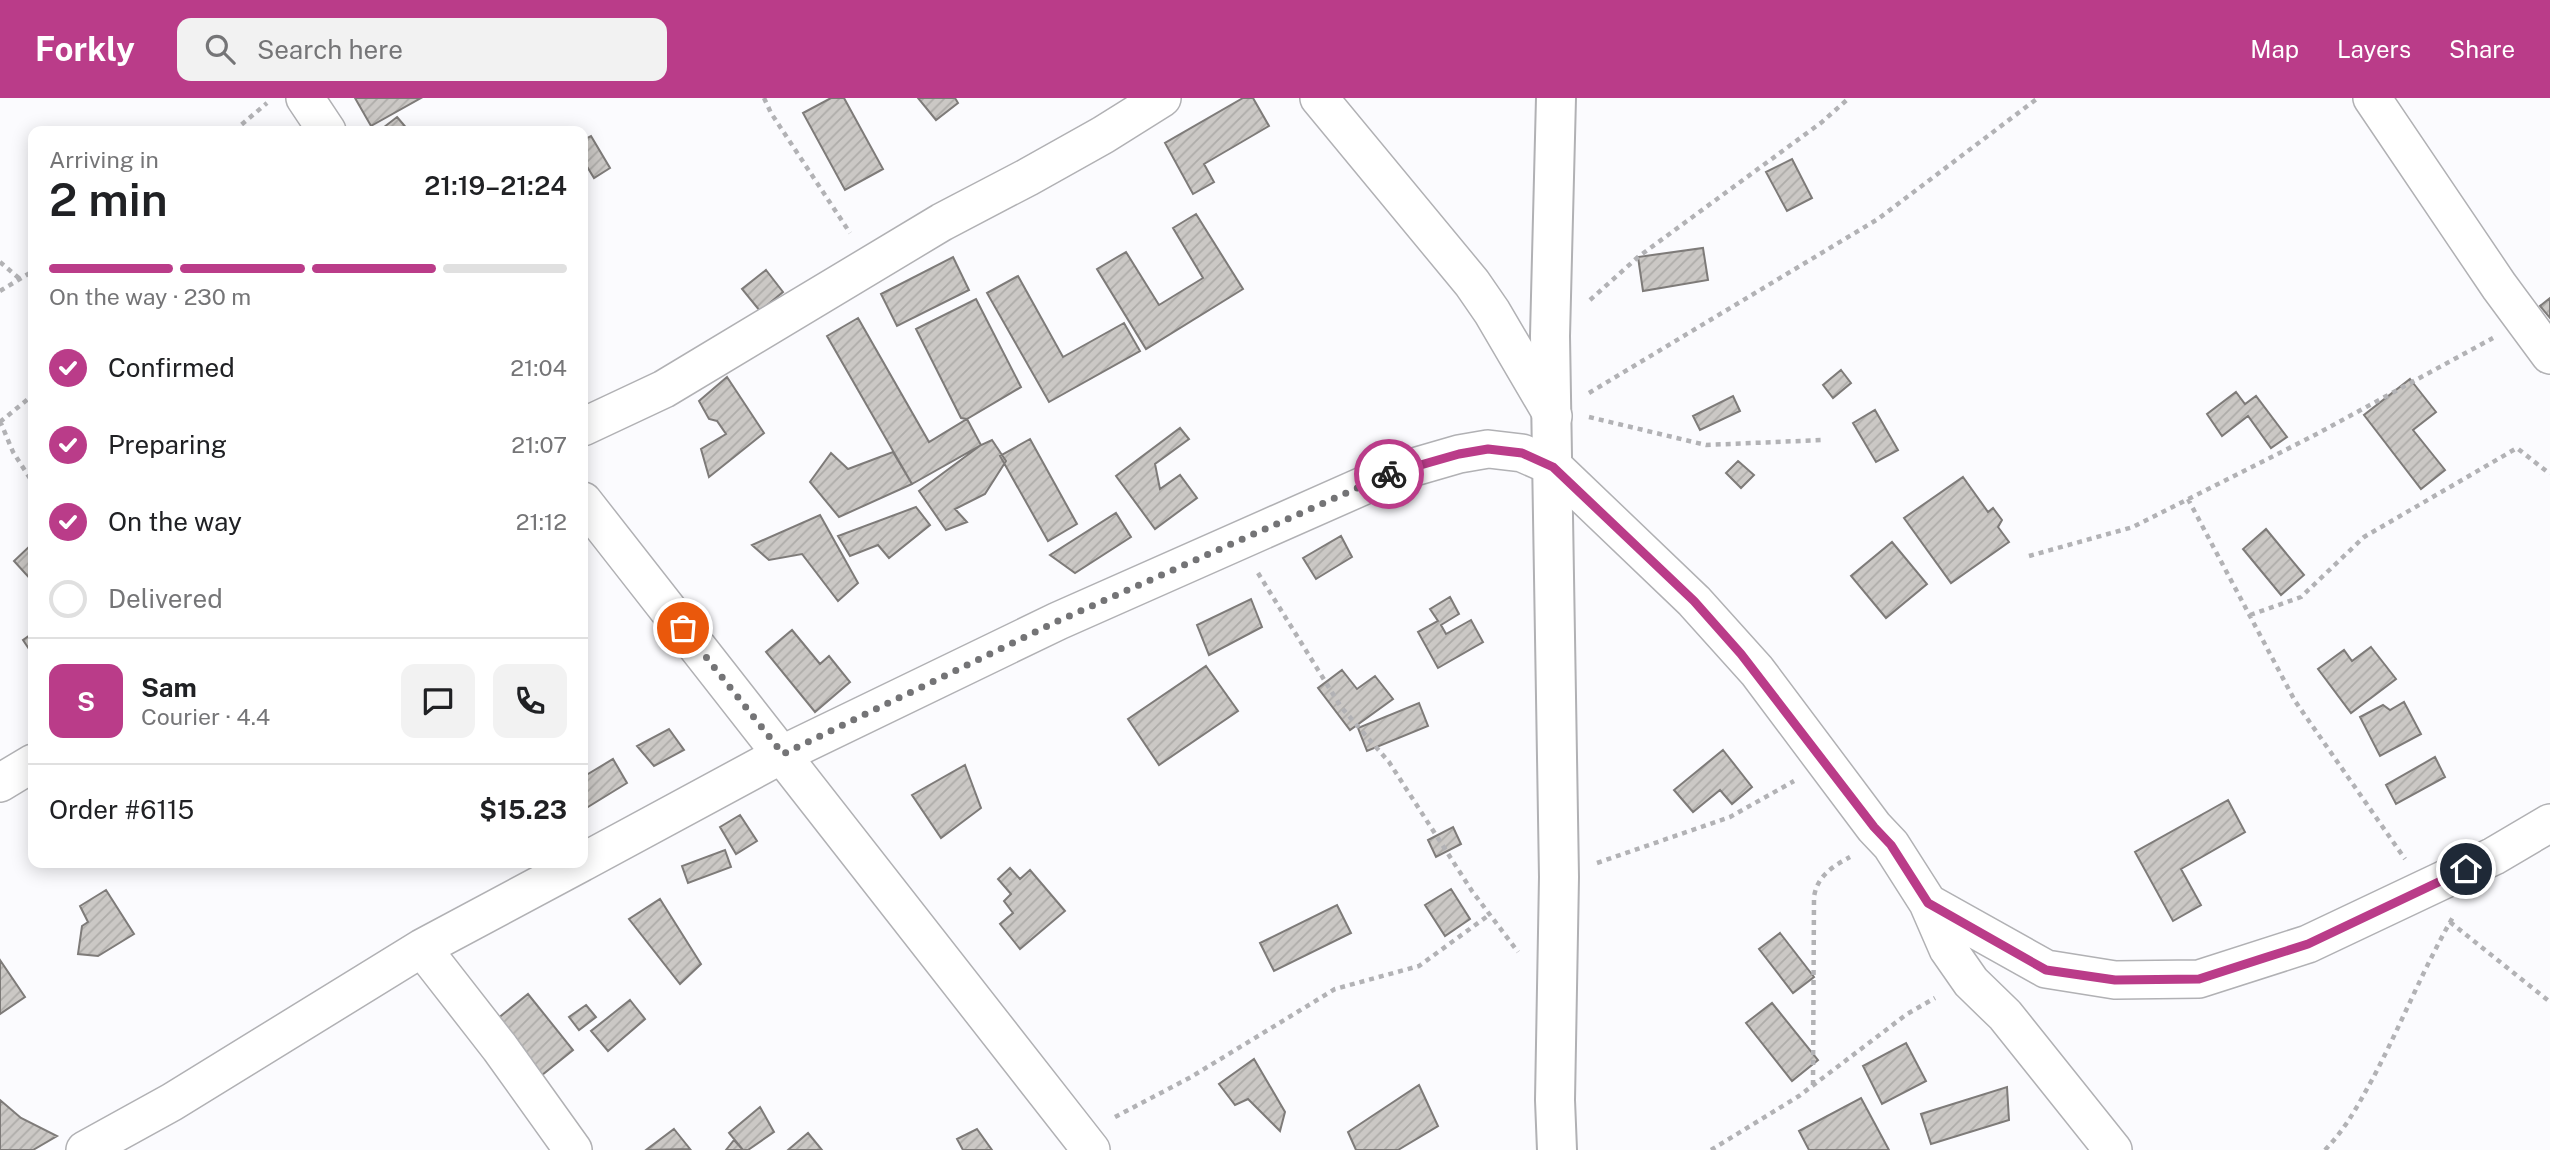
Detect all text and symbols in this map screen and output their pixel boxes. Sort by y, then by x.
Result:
search box [177,18,667,81]
text: Forkly [35,30,135,68]
icon: search [201,30,239,68]
text: Search here [257,34,403,65]
text: Map [2250,35,2299,63]
text: Layers [2337,35,2411,63]
text: Share [2449,35,2515,63]
text: Arriving in [49,146,159,173]
text: 21:19–21:24 [424,170,567,201]
text: 2 min [49,172,168,226]
text: On the way · 230 m [49,283,251,310]
icon: check [49,349,87,387]
text: Confirmed [108,352,235,383]
text: 21:04 [510,354,567,381]
icon: check [49,426,87,464]
text: Preparing [108,429,227,460]
text: 21:07 [511,431,567,458]
courier [1354,439,1424,509]
icon: bike [1370,455,1408,493]
icon: check [49,503,87,541]
text: On the way [108,506,242,537]
text: 21:12 [516,508,567,535]
text: Delivered [108,583,223,614]
pin [653,598,713,658]
icon: bag [664,609,702,647]
button: chat [401,664,475,738]
button: phone [493,664,567,738]
text: Sam [141,672,197,703]
text: S [77,686,95,717]
text: Courier · 4.4 [141,703,270,730]
text: Order #6115 [49,794,194,825]
text: $15.23 [479,794,567,825]
pin [2436,839,2496,899]
icon: home [2447,850,2485,888]

